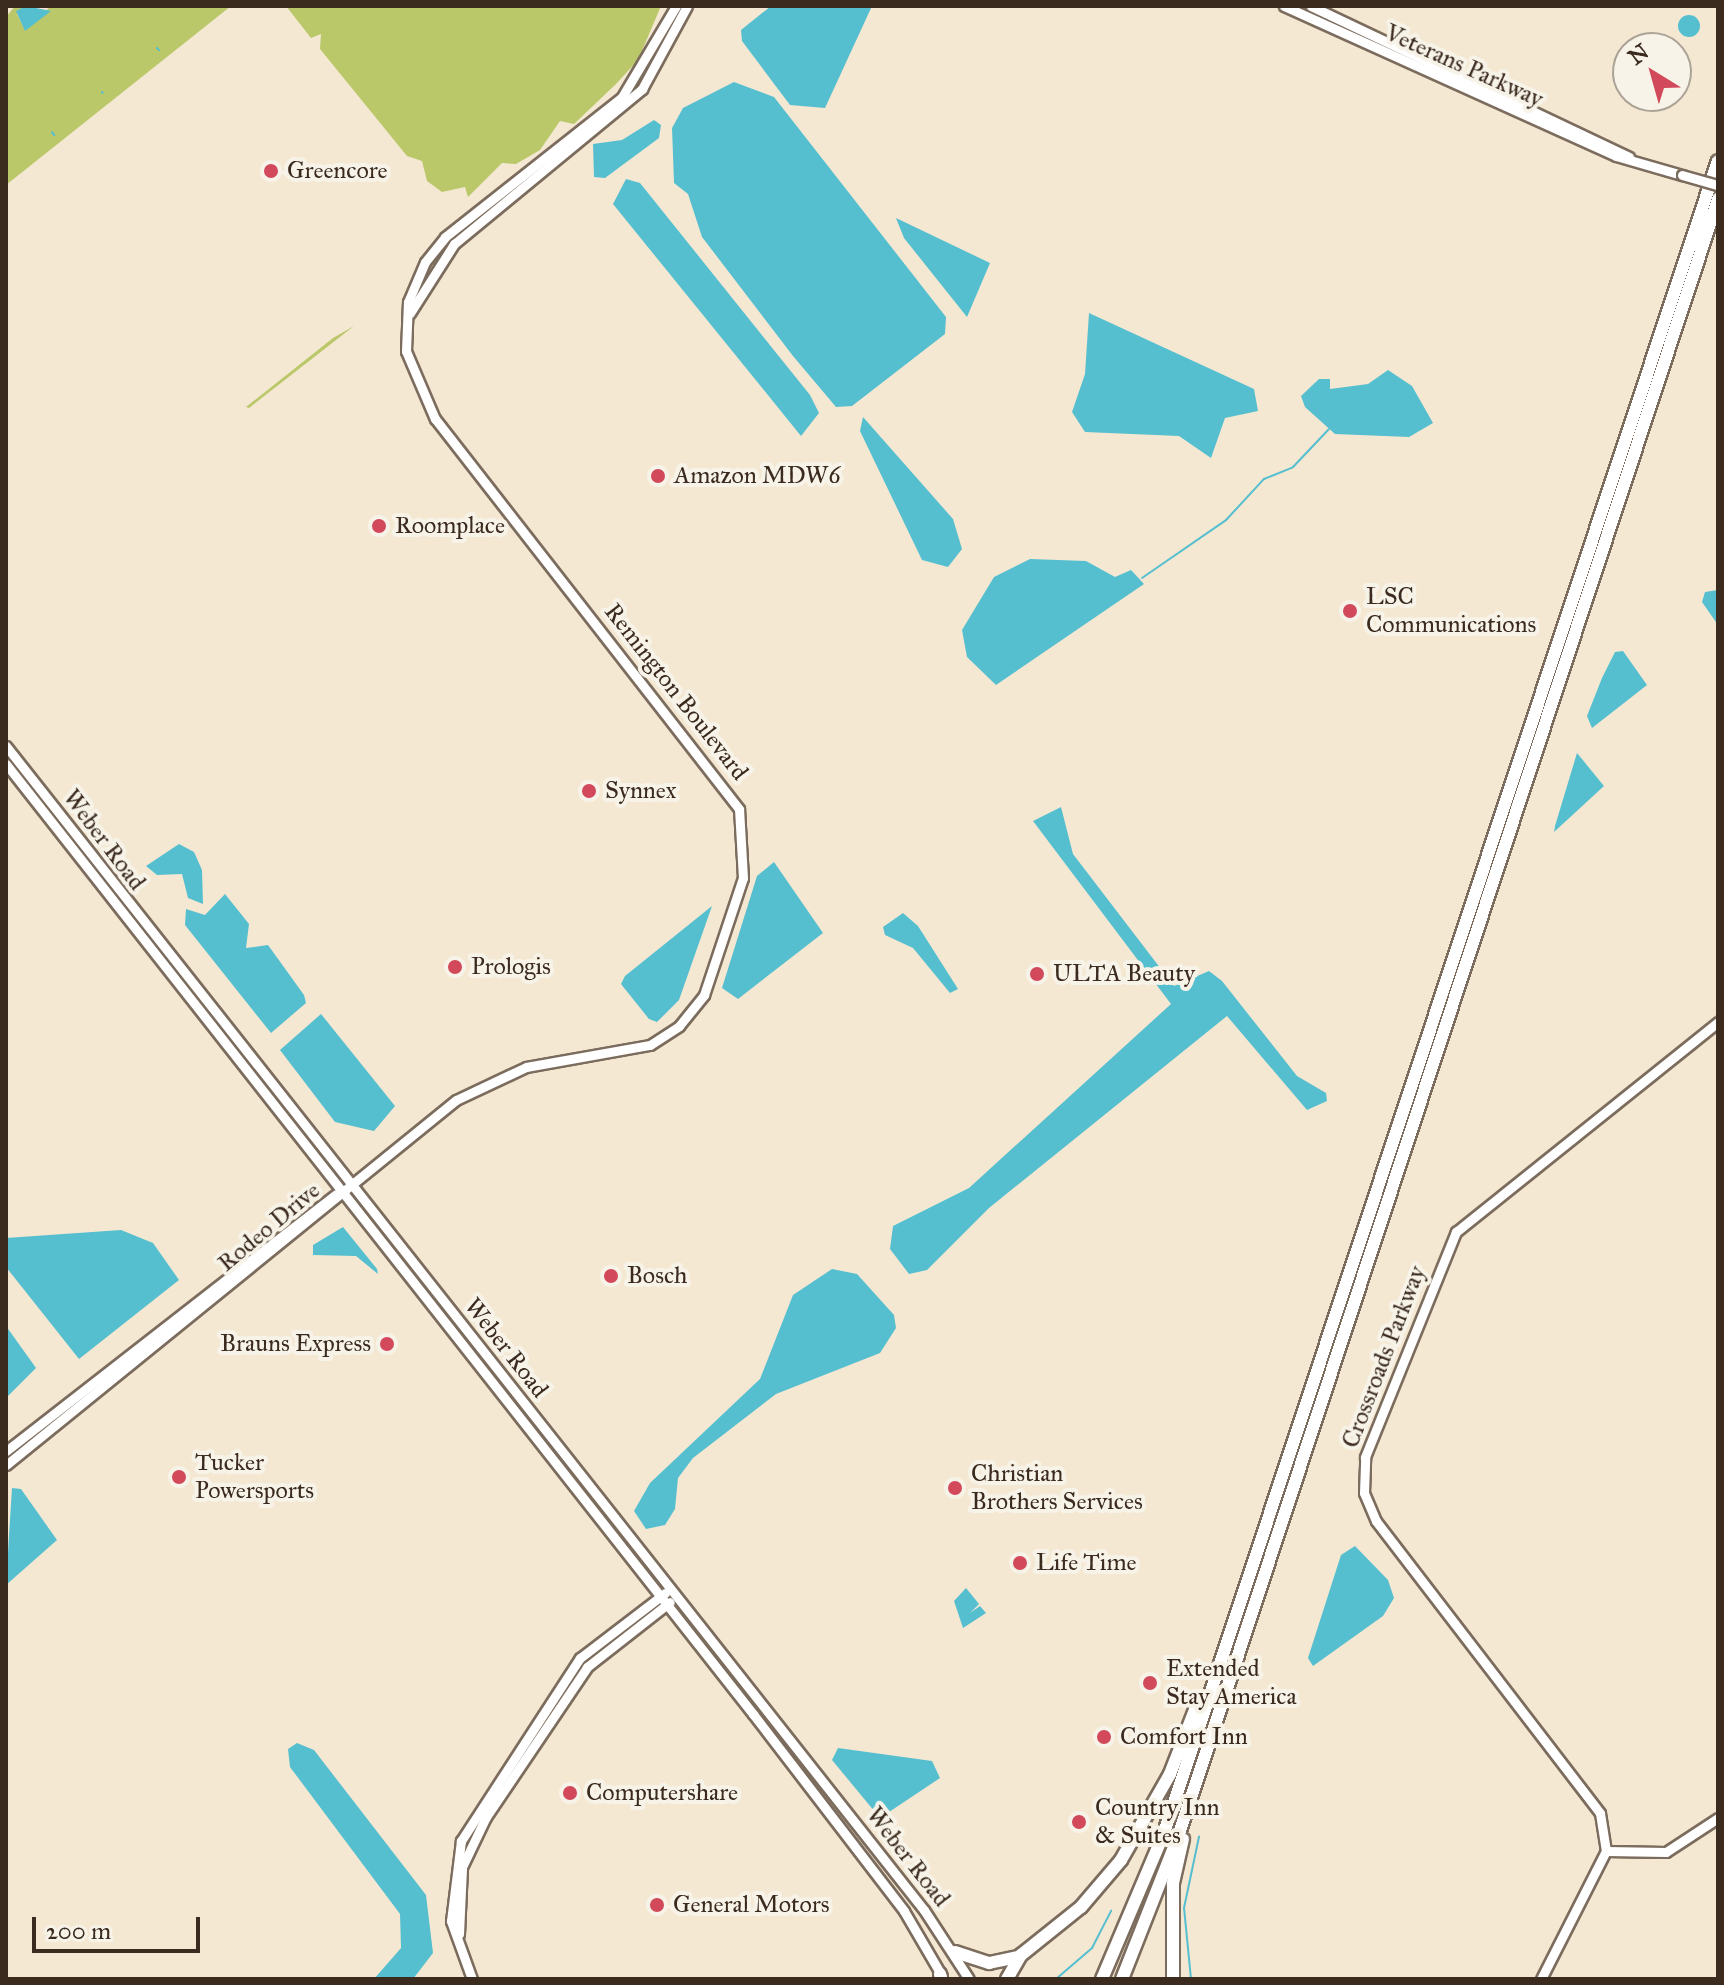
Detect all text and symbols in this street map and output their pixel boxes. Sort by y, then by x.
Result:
street label: Veterans Parkway [1381,18,1547,114]
north arrow [1612,32,1692,112]
text: N [1623,38,1654,70]
place label: Greencore [287,157,388,185]
marker: Greencore [262,162,280,180]
place label: Amazon MDW6 [674,462,840,490]
marker: Amazon MDW6 [649,467,667,485]
place label: Roomplace [395,512,505,540]
marker: Roomplace [370,517,388,535]
place label: LSC Communications [1366,583,1536,639]
street label: Remington Boulevard [598,598,754,786]
marker: LSC Communications [1341,602,1359,620]
place label: Synnex [605,777,676,805]
marker: Synnex [580,782,598,800]
street label: Weber Road [57,784,151,896]
place label: Prologis [471,953,551,981]
marker: Prologis [446,958,464,976]
place label: ULTA Beauty [1053,960,1195,988]
marker: ULTA Beauty [1028,965,1046,983]
street label: Rodeo Drive [212,1176,326,1278]
place label: Bosch [627,1262,687,1290]
street label: Crossroads Parkway [1336,1262,1432,1452]
marker: Bosch [602,1267,620,1285]
street label: Weber Road [458,1292,554,1404]
place label: Brauns Express [220,1330,371,1358]
marker: Brauns Express [378,1335,396,1353]
place label: Tucker Powersports [195,1449,314,1505]
place label: Christian Brothers Services [971,1460,1143,1516]
marker: Tucker Powersports [170,1468,188,1486]
marker: Christian Brothers Services [946,1479,964,1497]
place label: Life Time [1036,1549,1136,1577]
marker: Life Time [1011,1554,1029,1572]
place label: Extended Stay America [1166,1655,1297,1711]
marker: Extended Stay America [1141,1674,1159,1692]
place label: Comfort Inn [1120,1723,1248,1751]
marker: Comfort Inn [1095,1728,1113,1746]
place label: Computershare [586,1779,738,1807]
marker: Computershare [561,1784,579,1802]
place label: Country Inn & Suites [1095,1794,1219,1850]
street label: Weber Road [860,1801,956,1913]
marker: Country Inn & Suites [1070,1813,1088,1831]
place label: General Motors [673,1891,829,1919]
marker: General Motors [648,1896,666,1914]
scale bar [36,1901,204,1951]
text: 200 m [46,1916,111,1946]

